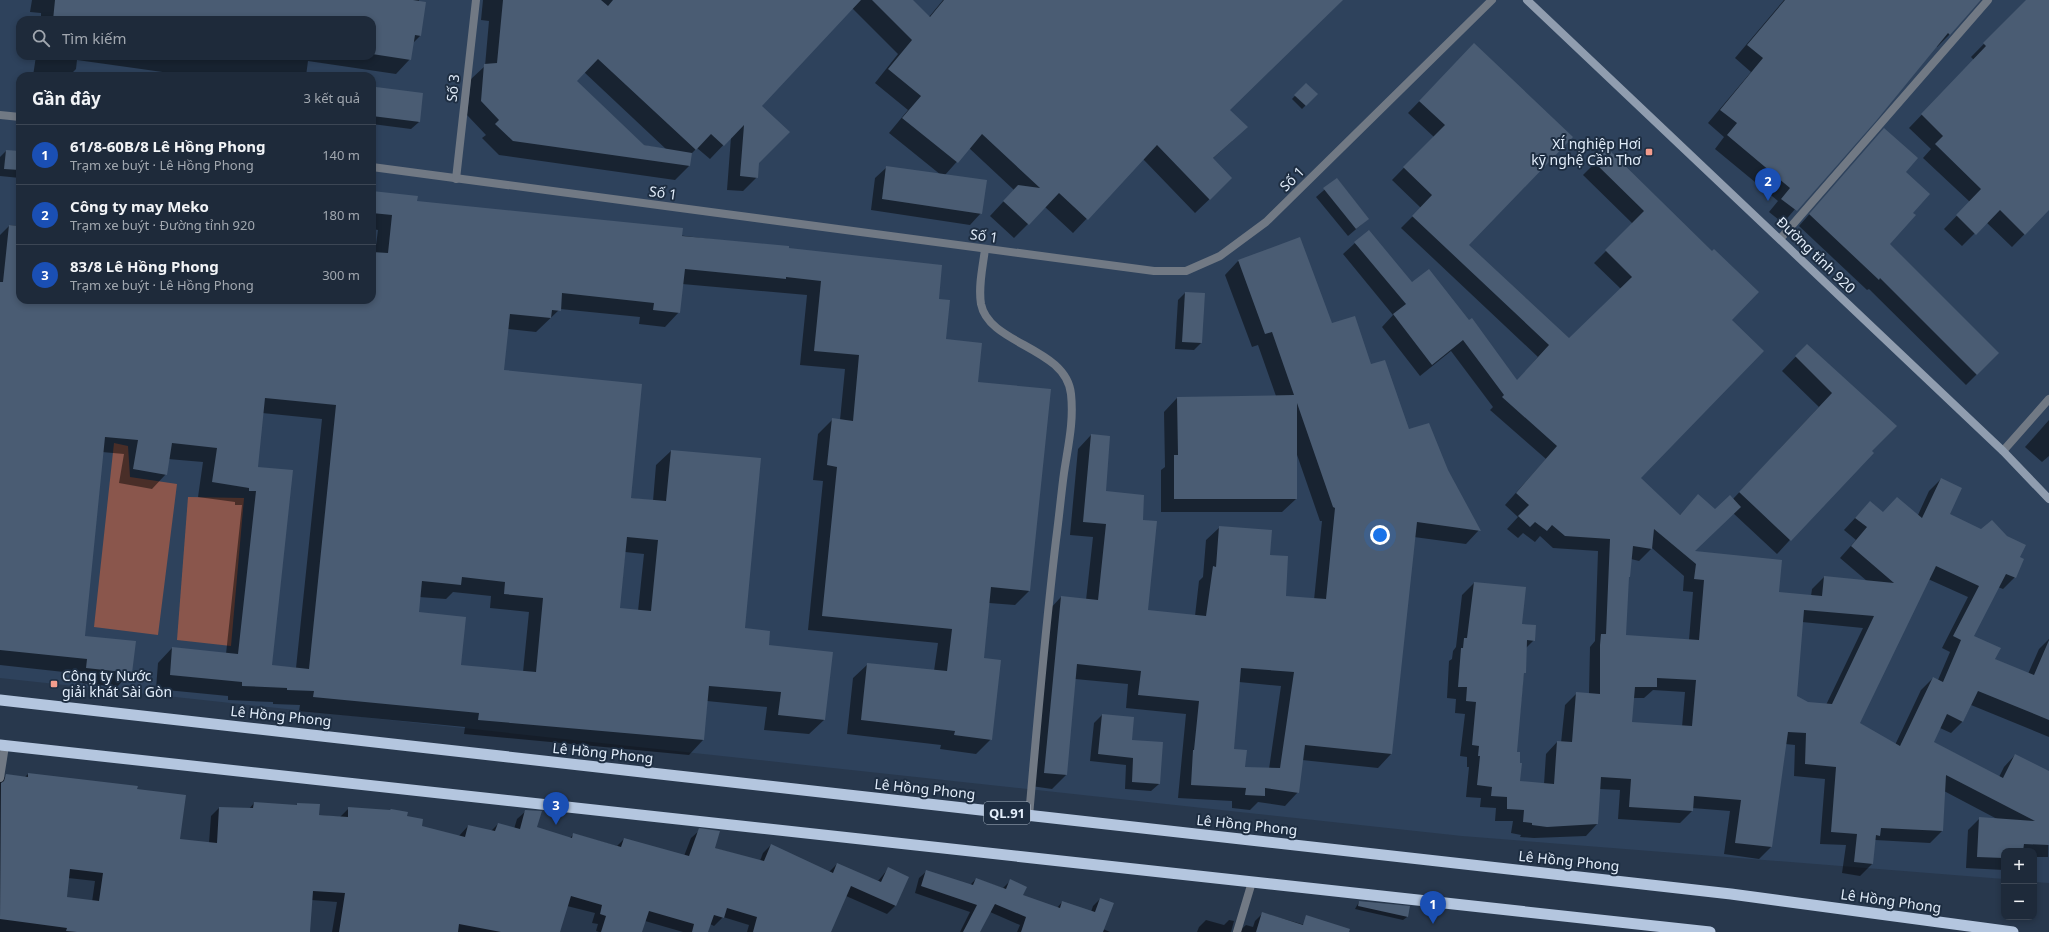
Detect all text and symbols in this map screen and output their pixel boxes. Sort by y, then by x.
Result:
search box [16,16,376,60]
icon: search [30,27,52,49]
text: Tìm kiếm [62,28,127,48]
street label: Số 3 [442,73,463,103]
text: Gần đây [32,87,101,110]
text: 3 kết quả [304,89,360,107]
place label: XÍ nghiệp Hơi kỹ nghệ Cần Thơ [1531,134,1642,169]
text: 61/8-60B/8 Lê Hồng Phong [70,136,266,156]
text: 1 [41,146,49,164]
text: 140 m [322,146,360,164]
marker: XÍ nghiệp Hơi kỹ nghệ Cần Thơ [1644,147,1654,157]
text: Trạm xe buýt · Lê Hồng Phong [70,156,254,174]
street label: Số 1 [1275,162,1308,195]
pin: 2 [1755,168,1781,201]
street label: Số 1 [648,181,678,204]
text: Công ty may Meko [70,196,209,216]
text: 2 [41,206,49,224]
text: 180 m [322,206,360,224]
street label: Đường tỉnh 920 [1773,212,1860,297]
text: Trạm xe buýt · Đường tỉnh 920 [70,216,255,234]
street label: Số 1 [969,224,999,247]
text: 83/8 Lê Hồng Phong [70,256,219,276]
text: 3 [41,266,49,284]
text: 300 m [322,266,360,284]
text: Trạm xe buýt · Lê Hồng Phong [70,276,254,294]
your location [1370,525,1390,545]
place label: Công ty Nước giải khát Sài Gòn [62,666,172,701]
marker: Công ty Nước giải khát Sài Gòn [49,679,59,689]
street label: Lê Hồng Phong [230,701,333,730]
street label: Lê Hồng Phong [552,738,655,767]
street label: Lê Hồng Phong [874,774,977,803]
pin: 3 [543,792,569,825]
road number: QL.91 [984,802,1030,824]
street label: Lê Hồng Phong [1196,810,1299,839]
street label: Lê Hồng Phong [1518,846,1621,875]
map controls [2001,848,2037,920]
button: + [2001,848,2037,884]
street label: Lê Hồng Phong [1839,884,1943,917]
button: − [2001,884,2037,920]
pin: 1 [1420,891,1446,924]

